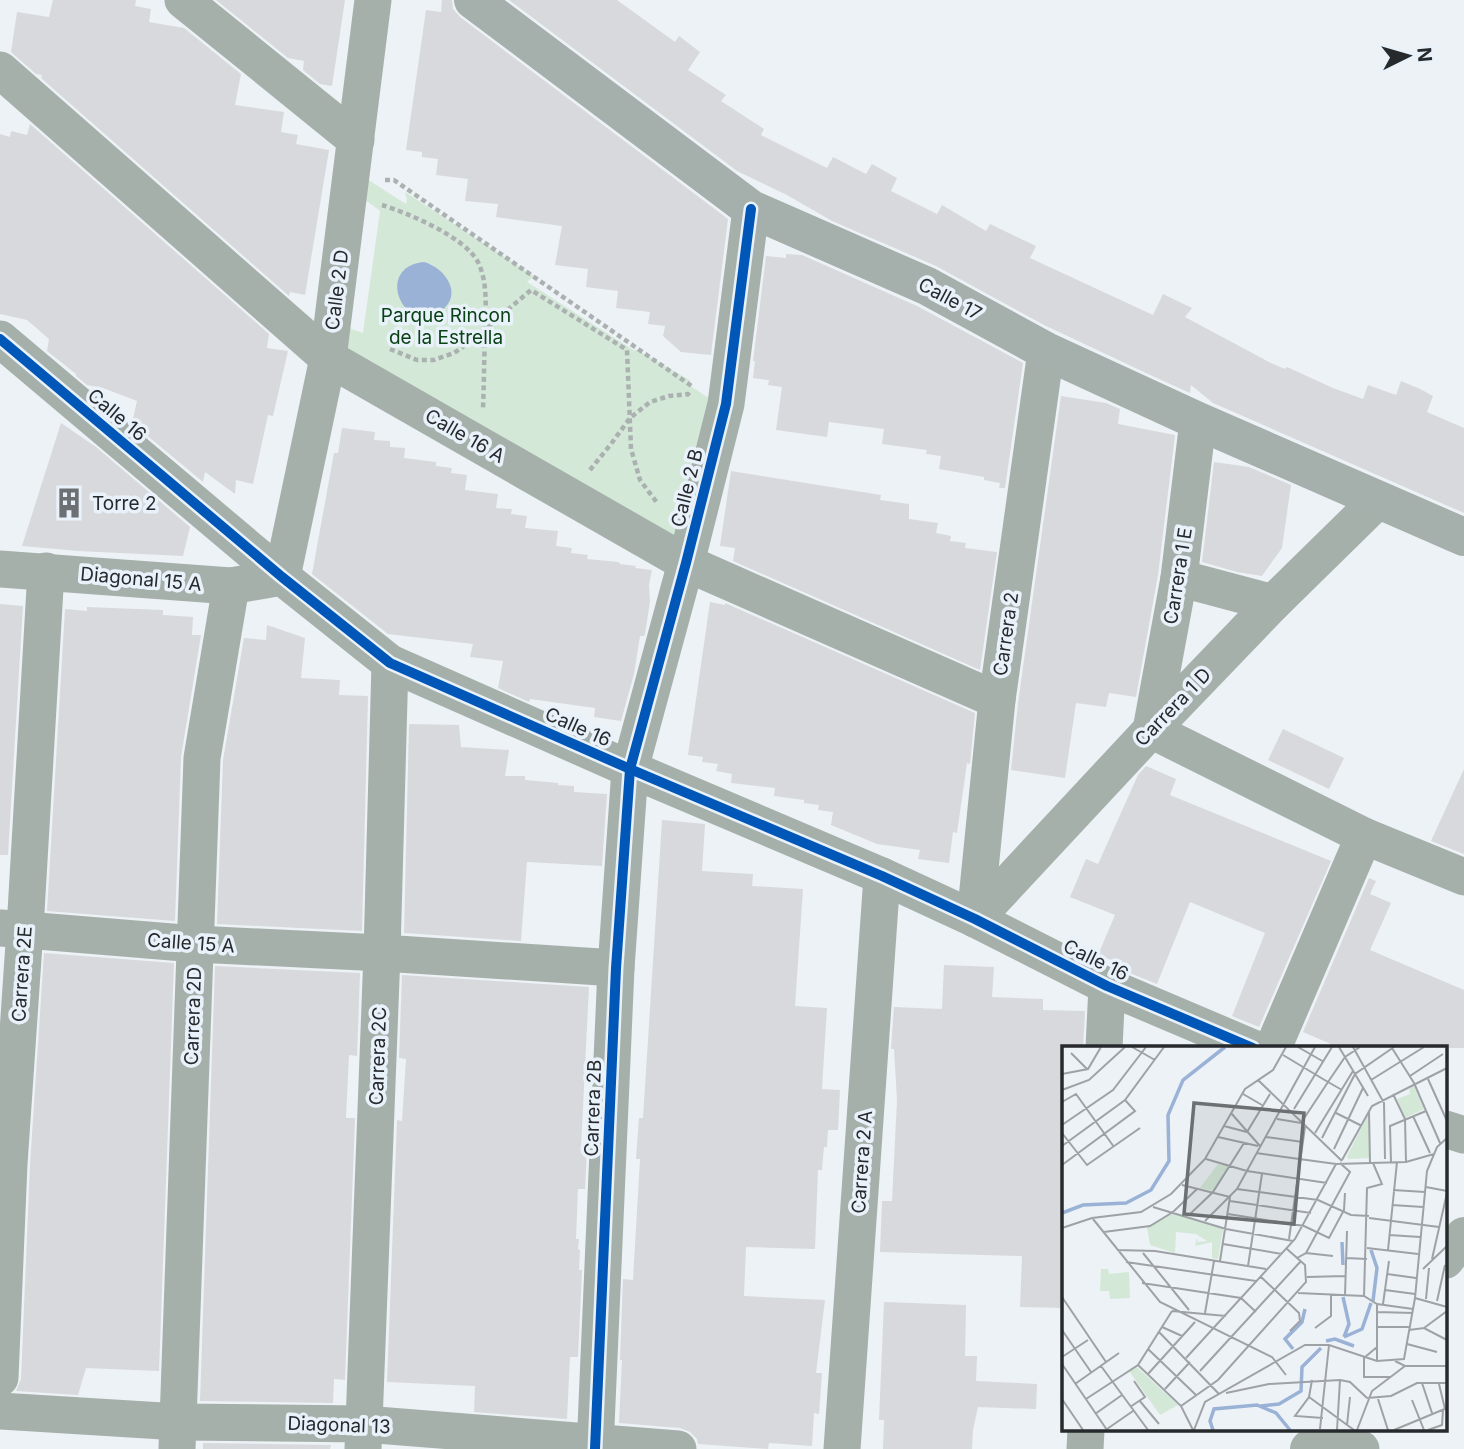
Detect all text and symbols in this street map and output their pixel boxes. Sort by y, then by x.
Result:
north arrow [1373,21,1443,91]
text: N [1412,46,1437,63]
street label: Calle 2 D [321,248,353,332]
street label: Calle 17 [914,273,986,325]
park label: Parque Rincon de la Estrella [381,304,511,349]
street label: Calle 16 [83,384,151,446]
street label: Calle 16 A [421,404,509,468]
street label: Calle 2 B [666,447,708,529]
building icon: Torre 2 [52,486,86,520]
place label: Torre 2 [92,492,156,515]
street label: Carrera 1 E [1159,526,1197,626]
street label: Diagonal 15 A [79,562,203,596]
street label: Carrera 2 [989,590,1023,678]
street label: Carrera 1 D [1130,663,1216,751]
street label: Calle 16 [541,702,615,752]
street label: Carrera 2E [7,925,37,1023]
street label: Calle 15 A [146,928,236,958]
street label: Calle 16 [1060,934,1132,986]
street label: Carrera 2D [180,966,206,1066]
street label: Carrera 2C [365,1006,391,1106]
inset map [1062,1046,1446,1432]
street label: Carrera 2B [580,1059,606,1157]
street label: Carrera 2 A [847,1110,877,1214]
street label: Diagonal 13 [287,1412,391,1438]

